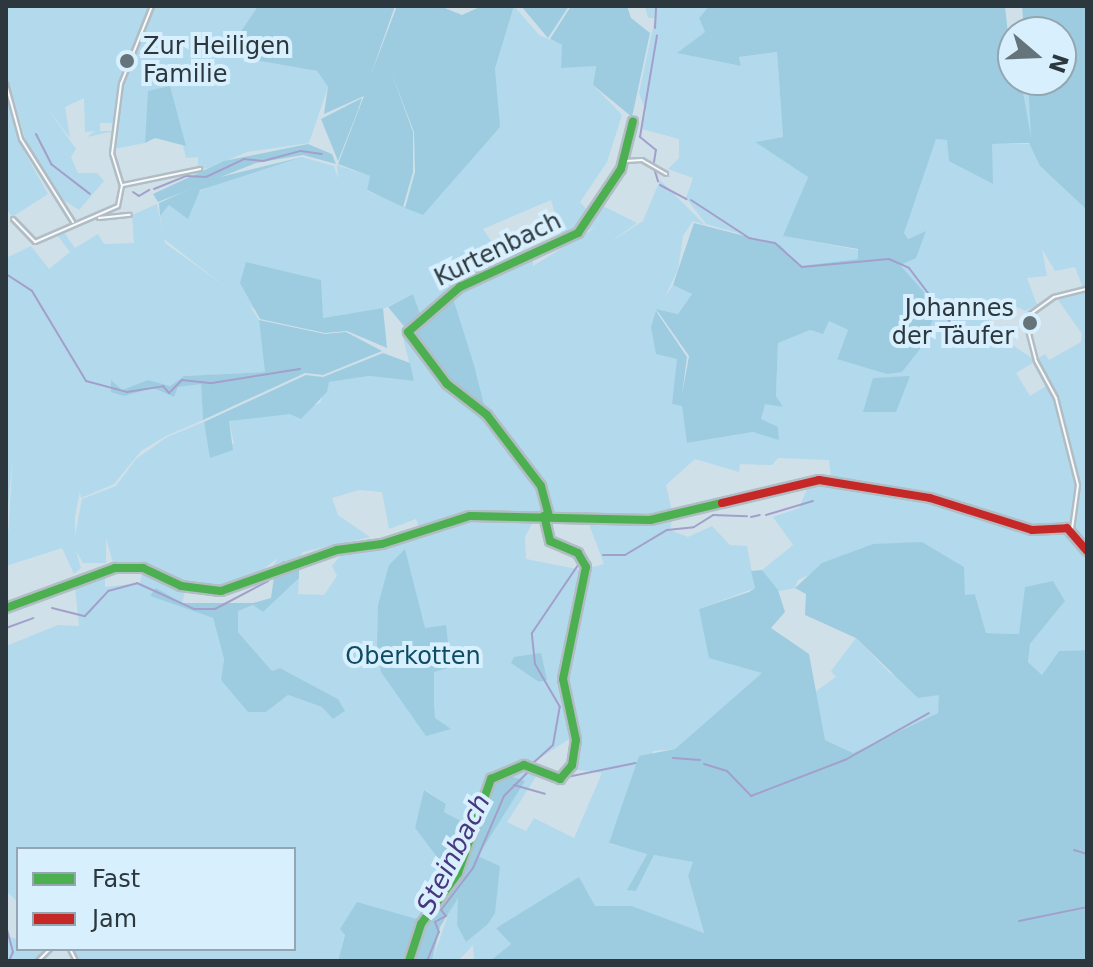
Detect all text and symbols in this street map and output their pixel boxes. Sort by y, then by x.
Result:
north arrow [997,16,1077,96]
place label: Zur Heiligen Familie [143,33,290,89]
text: N [1043,51,1073,76]
marker: Zur Heiligen Familie [118,52,136,70]
street label: Kurtenbach [430,207,566,293]
place label: Johannes der Täufer [892,295,1014,351]
marker: Johannes der Täufer [1021,314,1039,332]
park label: Oberkotten [345,643,481,671]
water label: Steinbach [411,789,497,919]
legend [16,847,296,951]
text: Fast [92,865,140,893]
text: Jam [92,905,137,933]

